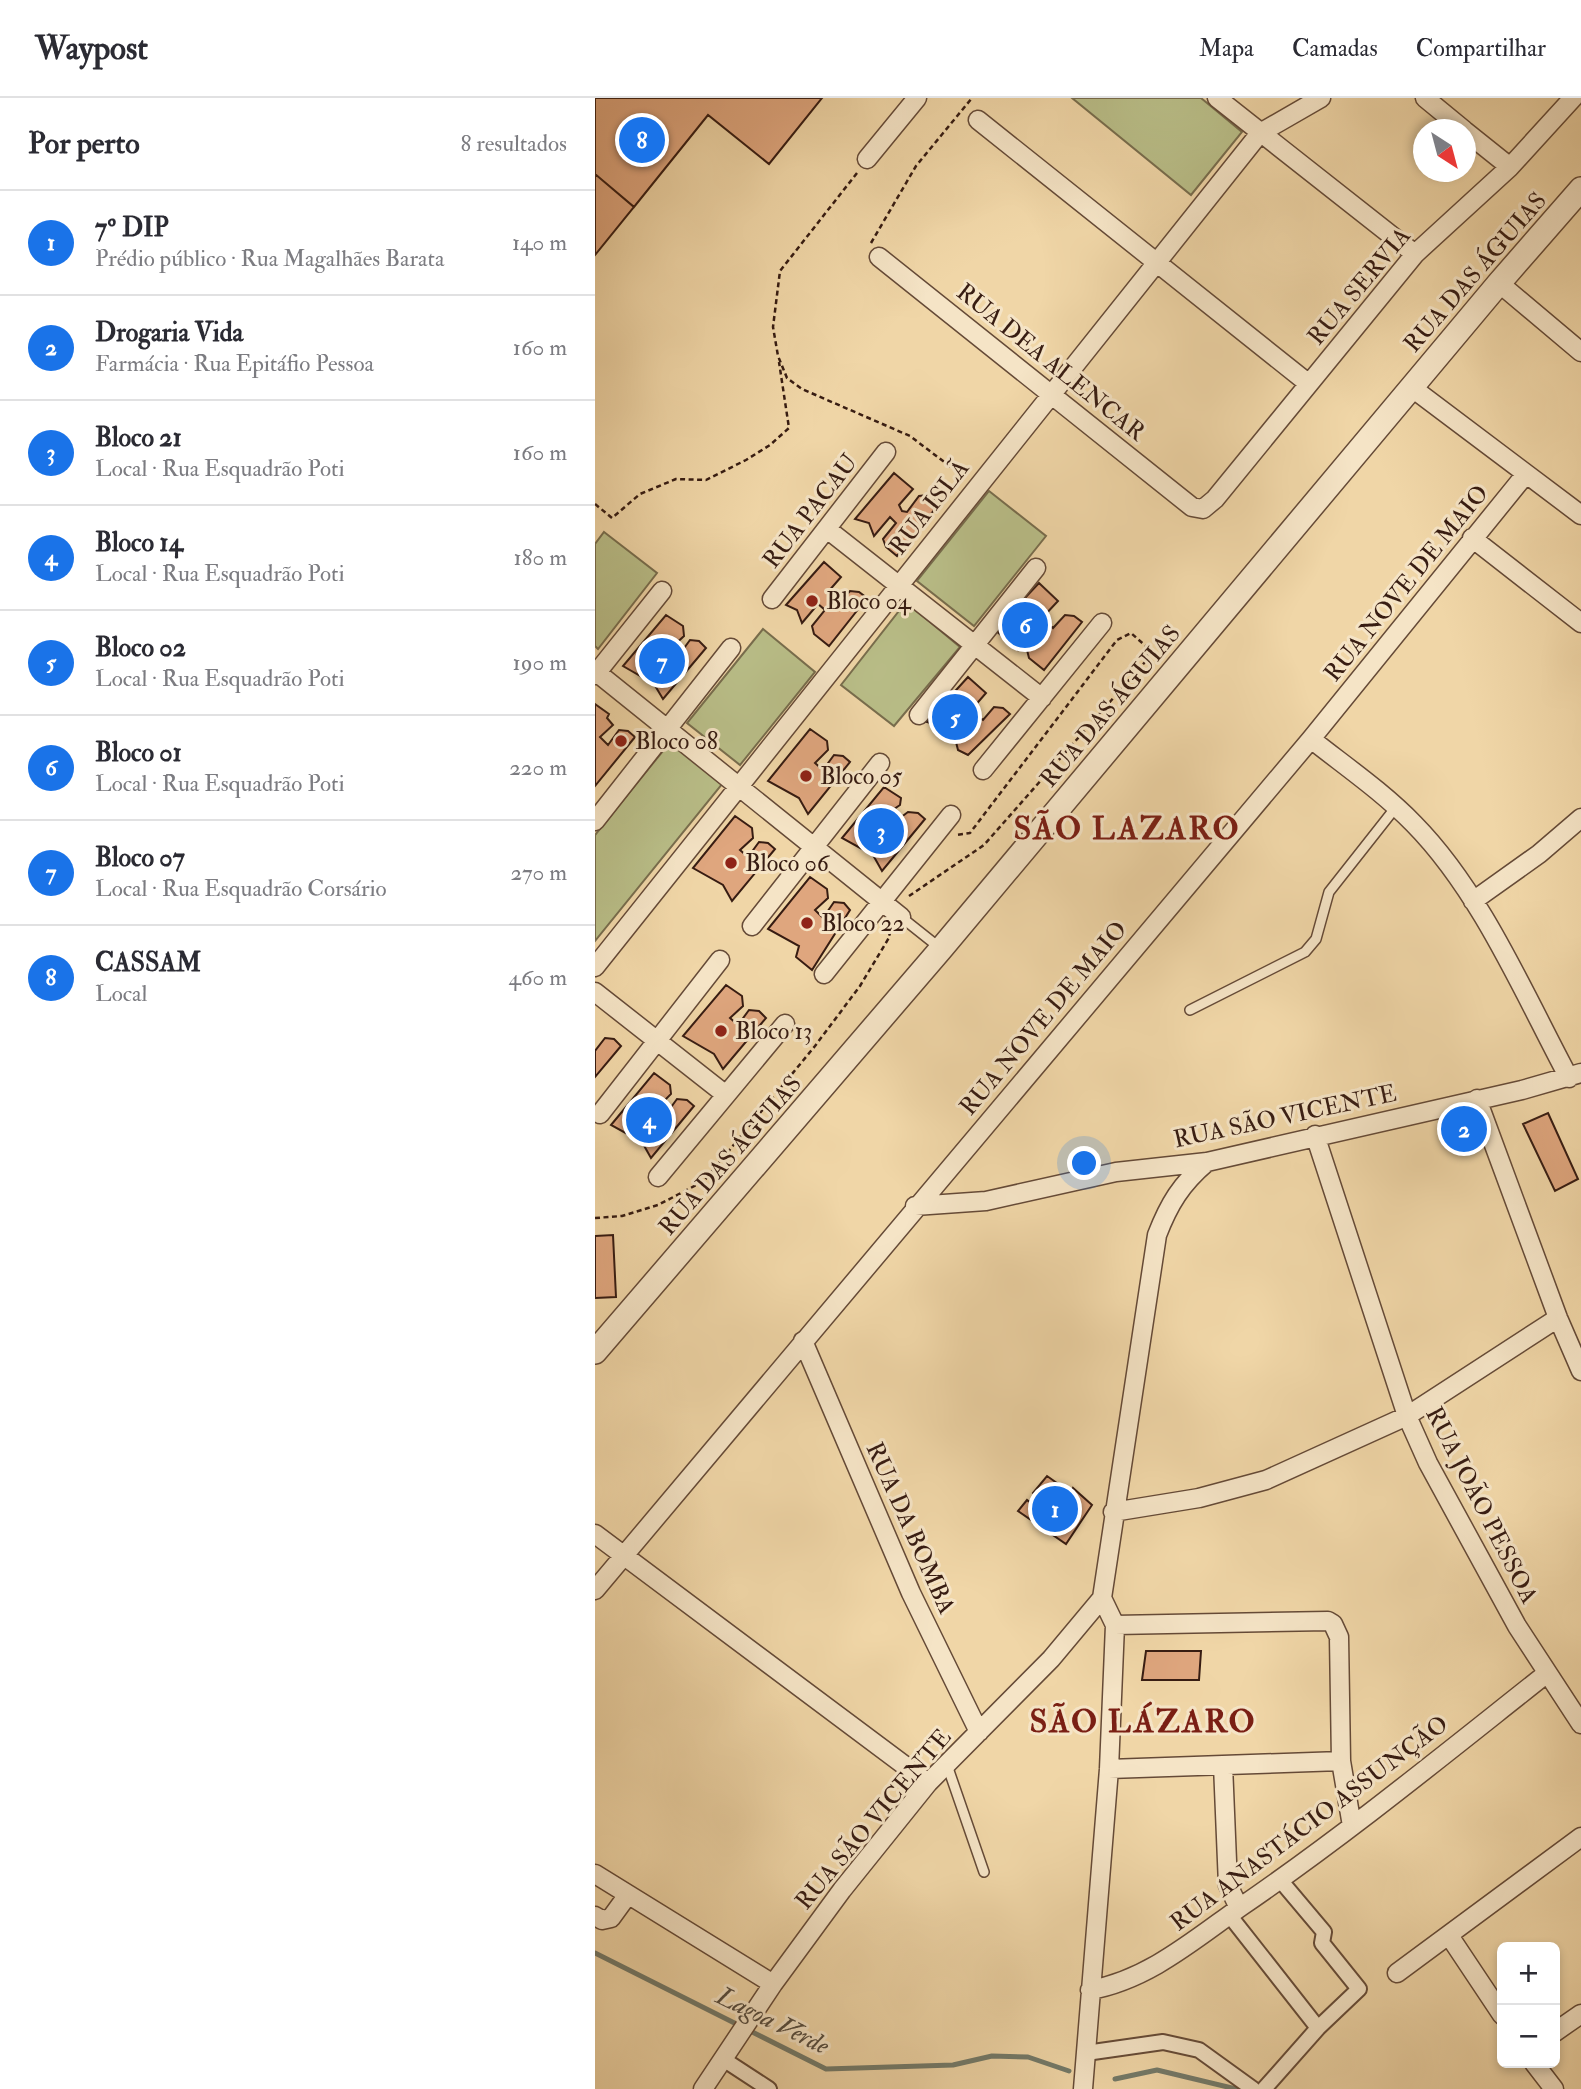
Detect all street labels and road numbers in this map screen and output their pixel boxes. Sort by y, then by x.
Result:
street label: RUA DAS ÁGUIAS [1396,185,1554,359]
street label: RUA SERVIA [1301,221,1418,352]
street label: RUA DEA ALENCAR [950,277,1152,449]
street label: RUA PACAU [756,448,865,575]
street label: RUA ISLÃ [883,453,976,561]
street label: RUA NOVE DE MAIO [1317,478,1495,688]
street label: RUA DAS ÁGUIAS [1033,618,1187,794]
street label: RUA NOVE DE MAIO [953,915,1134,1122]
street label: RUA DAS ÁGUIAS [651,1068,809,1242]
street label: RUA SÃO VICENTE [1171,1078,1399,1155]
street label: RUA JOÃO PESSOA [1418,1402,1545,1609]
street label: RUA DA BOMBA [859,1437,962,1619]
street label: RUA ANASTÁCIO ASSUNÇÃO [1164,1708,1454,1938]
street label: RUA SÃO VICENTE [789,1722,958,1916]

